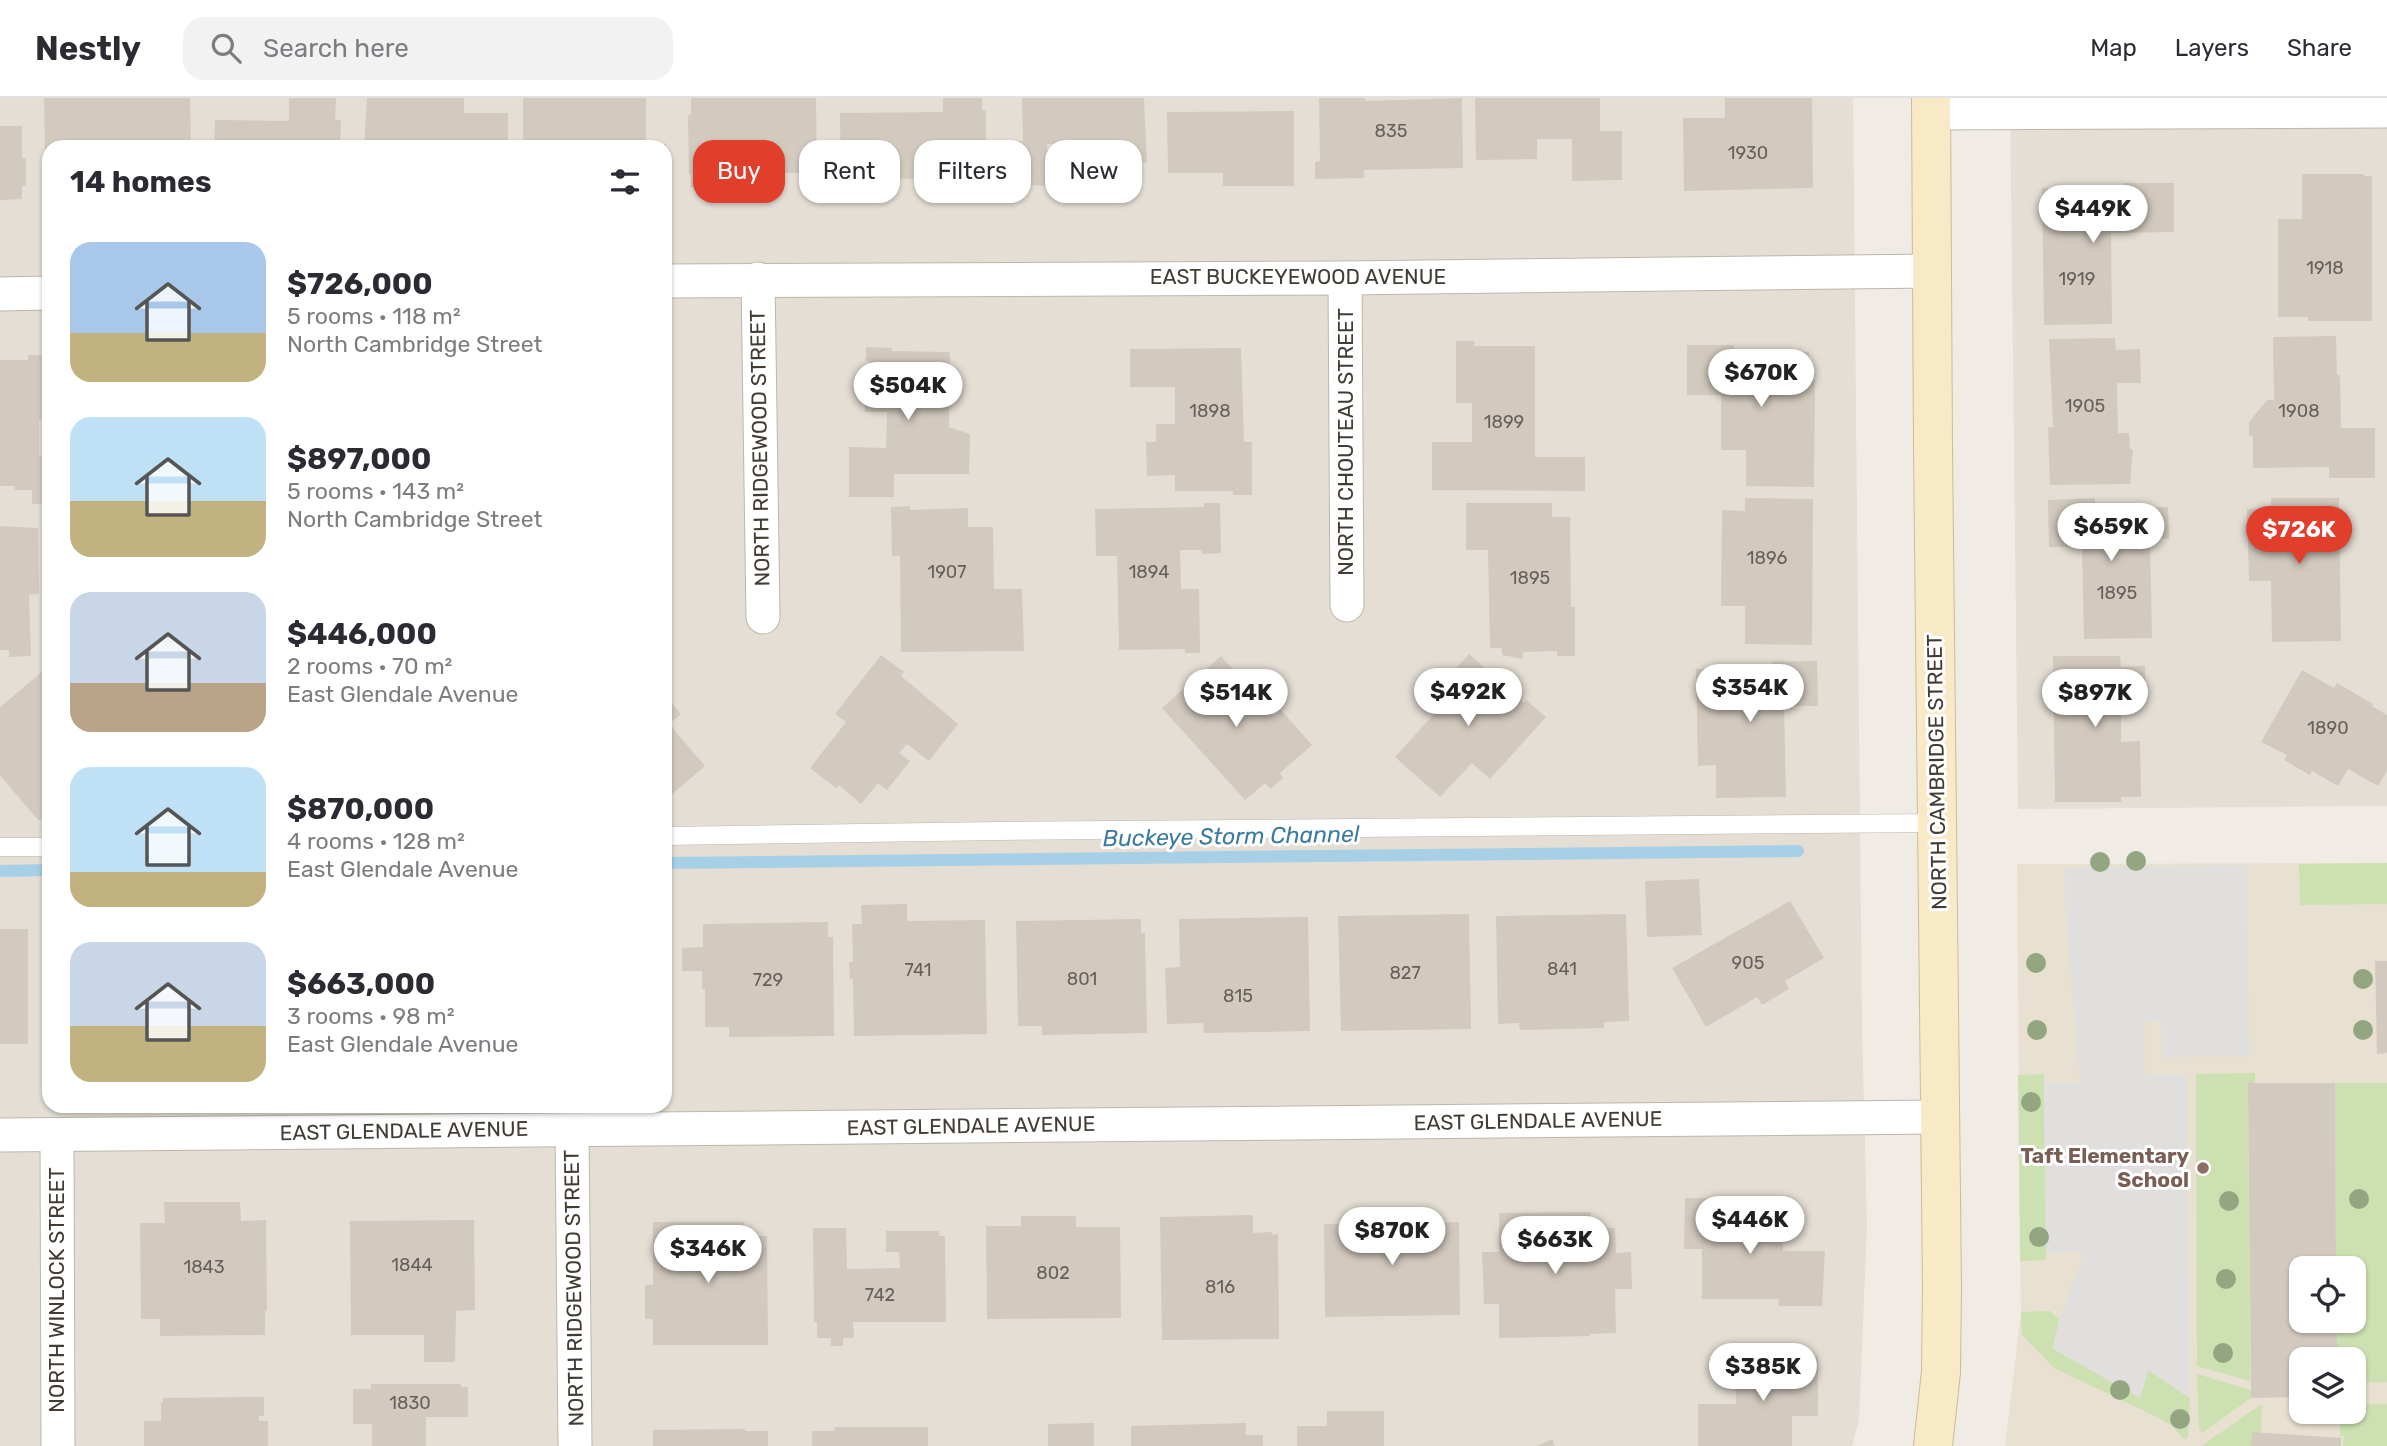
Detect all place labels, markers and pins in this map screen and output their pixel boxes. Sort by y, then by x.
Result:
pin: $449K [2044,186,2142,245]
pin: $670K [1712,350,1810,409]
pin: $504K [859,362,957,422]
pin: $659K [2062,504,2160,563]
pin: $726K [2250,506,2348,566]
pin: $354K [1701,664,1799,724]
pin: $492K [1419,668,1517,728]
pin: $514K [1187,670,1285,729]
pin: $897K [2046,670,2144,729]
place label: Taft Elementary School [2020,1143,2189,1192]
marker: Taft Elementary School [2195,1160,2211,1176]
pin: $446K [1701,1196,1799,1256]
pin: $870K [1343,1208,1441,1267]
pin: $663K [1506,1216,1604,1276]
pin: $346K [659,1226,757,1285]
pin: $385K [1714,1344,1812,1403]

